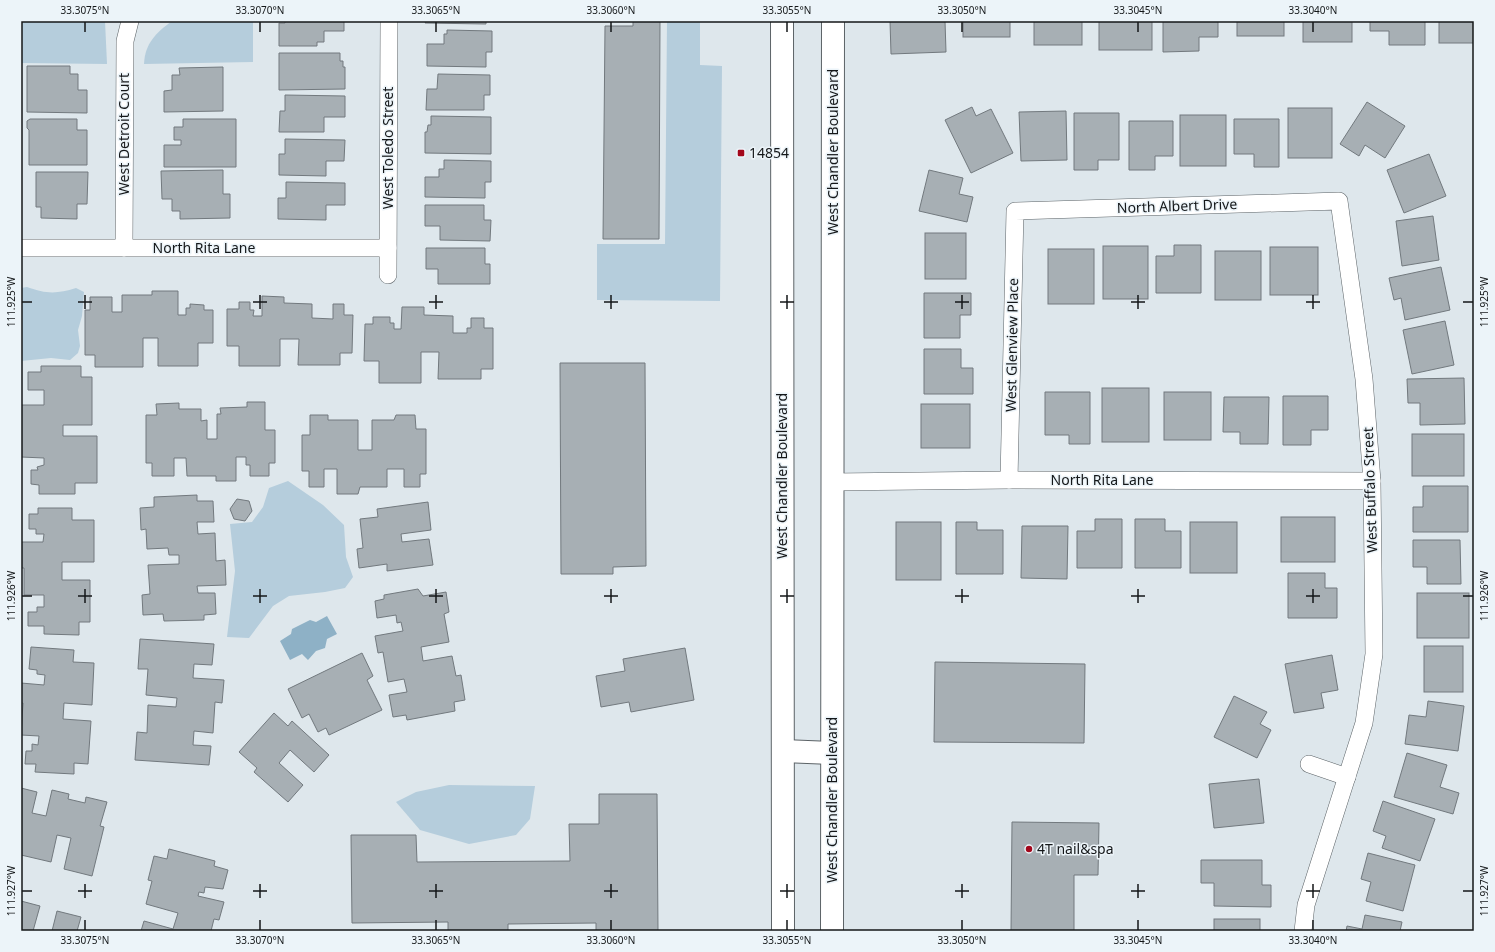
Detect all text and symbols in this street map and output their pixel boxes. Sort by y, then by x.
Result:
text: 33.3075°N [61,3,109,17]
text: 33.3070°N [236,3,284,17]
text: 33.3065°N [412,3,460,17]
text: 33.3060°N [587,3,635,17]
text: 33.3055°N [763,3,811,17]
text: 33.3050°N [938,3,986,17]
text: 33.3045°N [1114,3,1162,17]
text: 33.3040°N [1289,3,1337,17]
street label: West Chandler Boulevard [823,69,842,235]
street label: West Detroit Court [114,73,133,195]
street label: West Toledo Street [378,87,397,209]
place label: 14854 [749,143,789,162]
marker: 14854 [736,148,746,158]
street label: North Albert Drive [1116,194,1238,217]
street label: North Rita Lane [153,238,256,257]
text: 111.925°W [4,276,18,327]
text: 111.925°W [1477,276,1491,327]
street label: West Glenview Place [1001,278,1022,412]
street label: West Chandler Boulevard [772,393,791,559]
street label: West Buffalo Street [1358,427,1381,553]
street label: North Rita Lane [1051,470,1154,489]
text: 111.926°W [4,570,18,621]
text: 111.926°W [1477,570,1491,621]
street label: West Chandler Boulevard [822,717,841,883]
place label: 4T nail&spa [1037,839,1114,858]
marker: 4T nail&spa [1024,844,1034,854]
text: 111.927°W [4,865,18,916]
text: 111.927°W [1477,865,1491,916]
text: 33.3075°N [61,933,109,947]
text: 33.3070°N [236,933,284,947]
text: 33.3065°N [412,933,460,947]
text: 33.3060°N [587,933,635,947]
text: 33.3055°N [763,933,811,947]
text: 33.3050°N [938,933,986,947]
text: 33.3045°N [1114,933,1162,947]
text: 33.3040°N [1289,933,1337,947]

